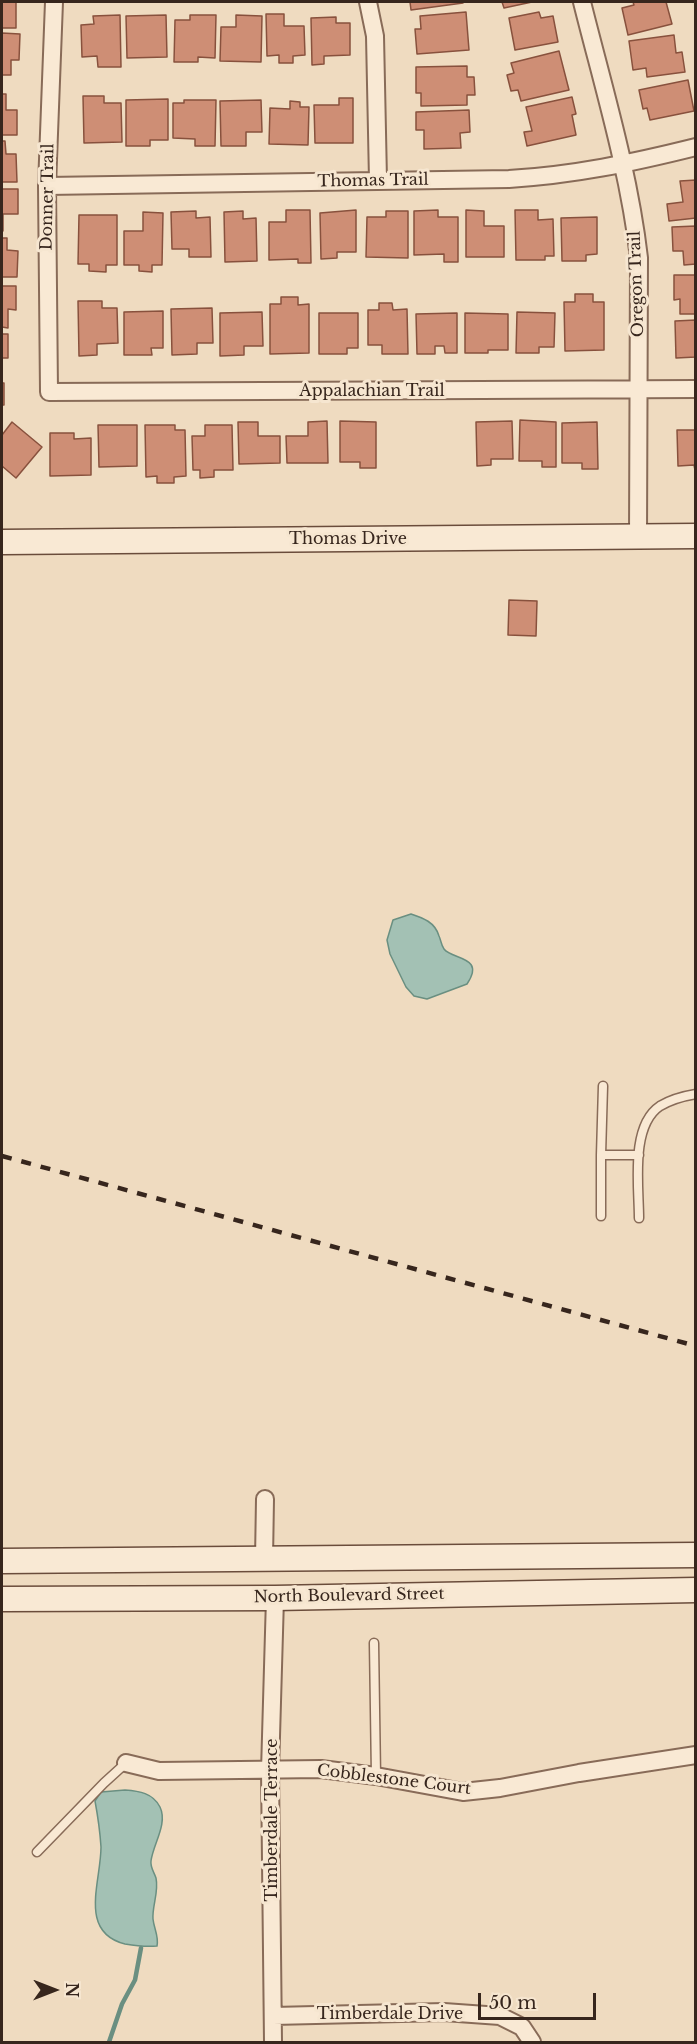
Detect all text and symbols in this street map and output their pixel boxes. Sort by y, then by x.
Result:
street label: Donner Trail [37,143,59,251]
street label: Thomas Trail [317,170,429,192]
street label: Oregon Trail [626,231,648,337]
street label: Appalachian Trail [299,381,445,401]
street label: Thomas Drive [289,529,407,549]
street label: North Boulevard Street [253,1585,445,1607]
street label: Timberdale Terrace [262,1739,282,1901]
street label: Cobblestone Court [316,1761,472,1799]
north arrow [24,1960,84,2020]
scale bar [481,1981,600,2019]
text: N [62,1982,82,1998]
text: 50 m [489,1992,537,2014]
street label: Timberdale Drive [317,2004,463,2024]

